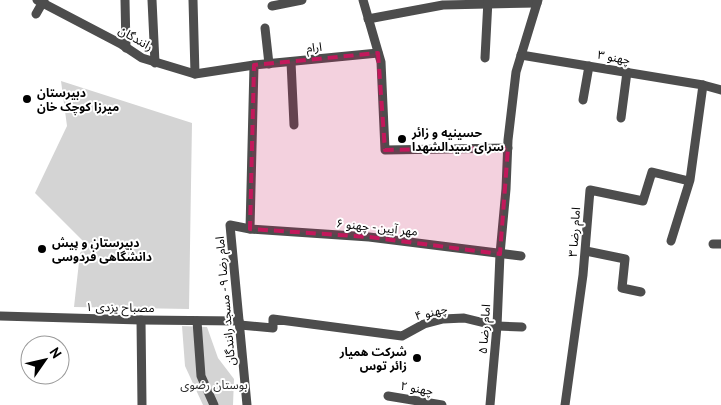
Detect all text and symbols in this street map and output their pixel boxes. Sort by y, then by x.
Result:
street label: رانندگان [116,22,156,54]
street label: ارام [305,39,323,57]
street label: چهنو ۳ [596,47,632,68]
place label: دبیرستان میرزا کوچک خان [37,85,119,115]
marker: دبیرستان میرزا کوچک خان [21,93,33,105]
place label: حسینیه و زائر سرای سیدالشهدا [411,125,504,154]
marker: حسینیه و زائر سرای سیدالشهدا [396,133,408,145]
street label: امام رضا ۳ [565,206,585,258]
street label: مهر آیین - چهنو ۶ [335,215,418,240]
place label: دبیرستان و پیش دانشگاهی فردوسی [52,235,152,264]
street label: امام رضا ۹ - مسجد رانندگان [212,235,240,366]
marker: دبیرستان و پیش دانشگاهی فردوسی [36,243,48,255]
street label: مصباح یزدی ۱ [85,299,155,317]
street label: چهنو ۴ [413,301,449,324]
street label: امام رضا ۵ [475,303,495,355]
north arrow [20,335,70,385]
text: N [46,344,66,362]
place label: شرکت همیار زائر توس [339,344,407,373]
marker: شرکت همیار زائر توس [411,352,423,364]
park label: بوستان رضوی [180,377,248,392]
street label: چهنو ۲ [399,378,435,399]

